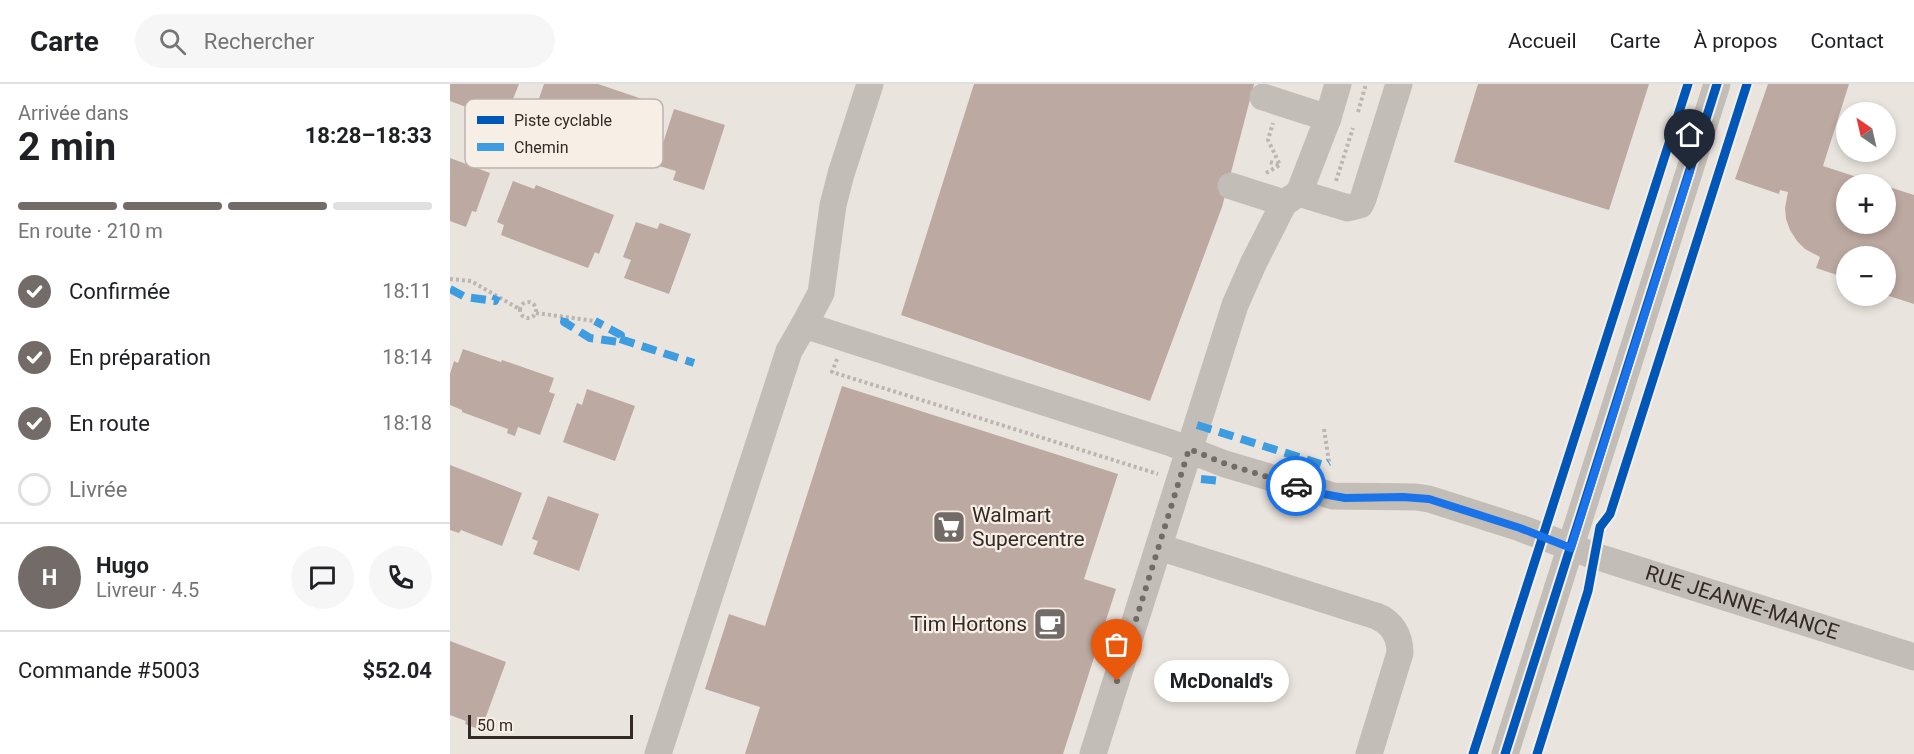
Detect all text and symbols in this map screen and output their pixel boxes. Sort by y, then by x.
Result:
search box [135,14,555,68]
text: Carte [30,25,99,58]
icon: search [156,25,189,58]
text: Rechercher [204,29,314,54]
text: Accueil [1508,29,1577,53]
text: Carte [1610,29,1660,53]
text: À propos [1693,29,1778,53]
text: Contact [1811,29,1884,53]
legend [465,99,663,168]
text: Arrivée dans [18,101,129,125]
north arrow [1836,102,1896,162]
map controls [1836,102,1896,306]
pin [1664,109,1715,171]
text: Piste cyclable [514,111,612,130]
icon: home [1673,118,1706,151]
text: 18:28–18:33 [305,123,432,148]
text: 2 min [18,124,116,170]
text: Chemin [514,138,568,157]
button: + [1836,174,1896,234]
text: En route · 210 m [18,219,163,243]
button: − [1836,246,1896,306]
icon: check [18,275,51,308]
text: Confirmée [69,279,170,304]
text: 18:11 [382,279,432,303]
icon: check [18,341,51,374]
text: En préparation [69,345,211,370]
text: 18:14 [382,345,432,369]
icon: check [18,407,51,440]
text: En route [69,411,150,436]
text: 18:18 [382,411,432,435]
courier [1266,456,1326,516]
icon: car [1280,470,1313,503]
text: Livrée [69,477,127,502]
place label: Walmart Supercentre [972,503,1085,551]
supermarket icon: Walmart Supercentre [931,509,967,545]
button: chat [291,546,354,609]
button: phone [369,546,432,609]
text: Hugo [96,553,149,578]
street label: RUE JEANNE-MANCE [1643,561,1842,644]
text: H [42,565,57,590]
text: Livreur · 4.5 [96,578,199,602]
cafe icon: Tim Hortons [1032,606,1068,642]
place label: Tim Hortons [910,612,1027,636]
pin [1091,619,1142,681]
icon: bag [1100,628,1133,661]
text: Commande #5003 [18,658,200,683]
text: $52.04 [363,658,432,683]
callout: McDonald's [1153,660,1288,702]
text: McDonald's [1170,669,1273,693]
scale bar [468,712,633,740]
text: 50 m [477,716,513,735]

